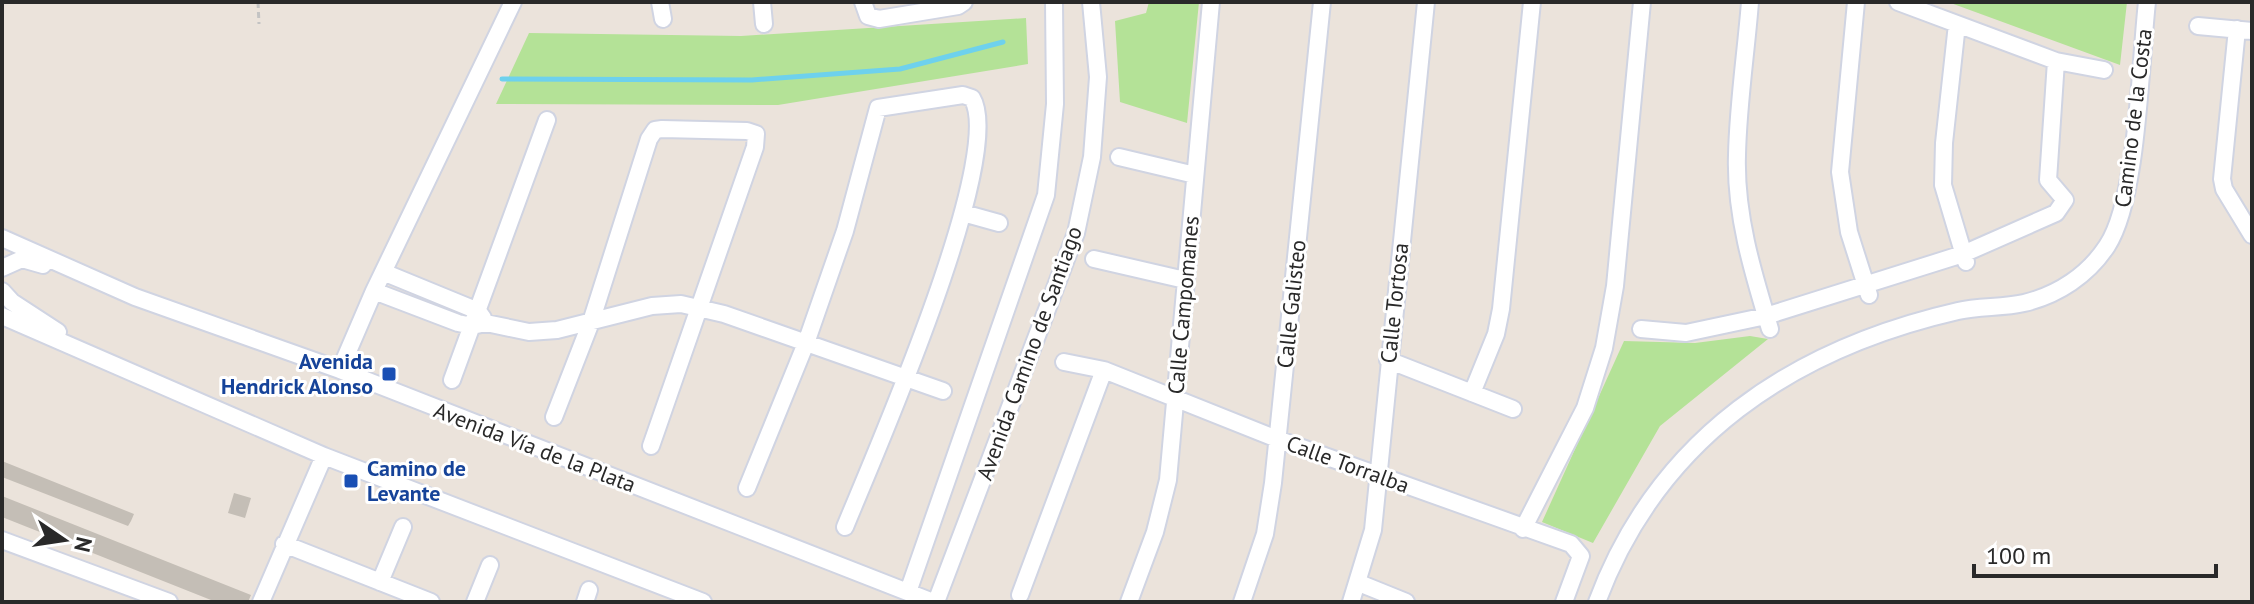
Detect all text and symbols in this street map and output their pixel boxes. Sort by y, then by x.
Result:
street label: Camino de la Costa [2108,27,2158,209]
street label: Calle Campomanes [1161,215,1205,395]
street label: Avenida Camino de Santiago [970,222,1088,484]
street label: Calle Galisteo [1270,238,1312,370]
street label: Calle Tortosa [1374,241,1414,365]
place label: Avenida Hendrick Alonso [221,347,373,400]
marker: Avenida Hendrick Alonso [380,365,398,383]
street label: Avenida Vía de la Plata [430,396,640,498]
street label: Calle Torralba [1283,429,1413,499]
place label: Camino de Levante [367,454,466,507]
marker: Camino de Levante [342,472,360,490]
north arrow [24,500,104,580]
scale bar [1974,528,2216,578]
text: N [68,534,99,555]
text: 100 m [1986,540,2051,571]

